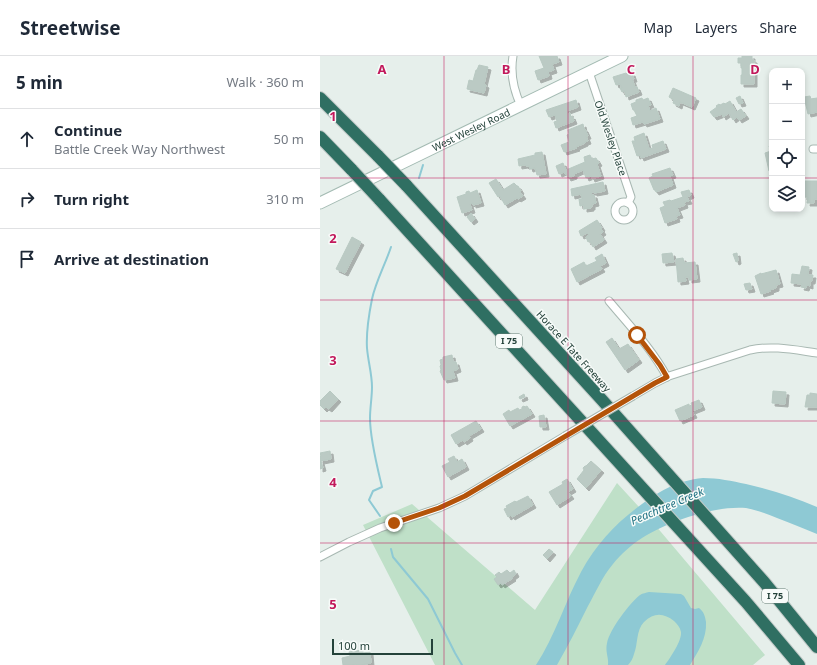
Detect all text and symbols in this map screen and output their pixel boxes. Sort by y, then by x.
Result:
text: Streetwise [20,15,121,41]
text: Map [644,18,673,37]
text: Layers [695,18,737,37]
text: Share [759,18,797,37]
text: A [378,60,387,78]
text: B [502,60,510,78]
text: C [627,60,635,78]
text: D [750,60,760,78]
map controls [769,68,805,212]
button: + [769,68,805,104]
text: 5 min [16,71,63,94]
text: Walk · 360 m [226,73,304,91]
street label: Old Wesley Place [592,98,631,178]
button: − [769,104,805,140]
street label: West Wesley Road [430,105,512,155]
text: 1 [329,107,337,125]
text: Continue [54,120,122,140]
icon: ahead [16,128,38,150]
text: 50 m [274,130,304,148]
text: Battle Creek Way Northwest [54,140,225,158]
button: locate [769,140,805,176]
button: layers [769,176,805,212]
icon: right [16,188,38,210]
text: Turn right [54,189,129,209]
text: 310 m [266,190,304,208]
text: 2 [329,229,337,247]
icon: arrive [16,248,38,270]
text: Arrive at destination [54,249,209,269]
street label: Horace E Tate Freeway [534,307,615,395]
route start [628,326,646,344]
road number: I 75 [496,334,522,348]
text: 3 [329,351,337,369]
text: 4 [329,473,337,491]
water label: Peachtree Creek [628,483,706,528]
route end [385,514,403,532]
road number: I 75 [762,589,788,603]
text: 5 [329,595,337,613]
scale bar [332,637,433,656]
text: 100 m [338,638,370,653]

